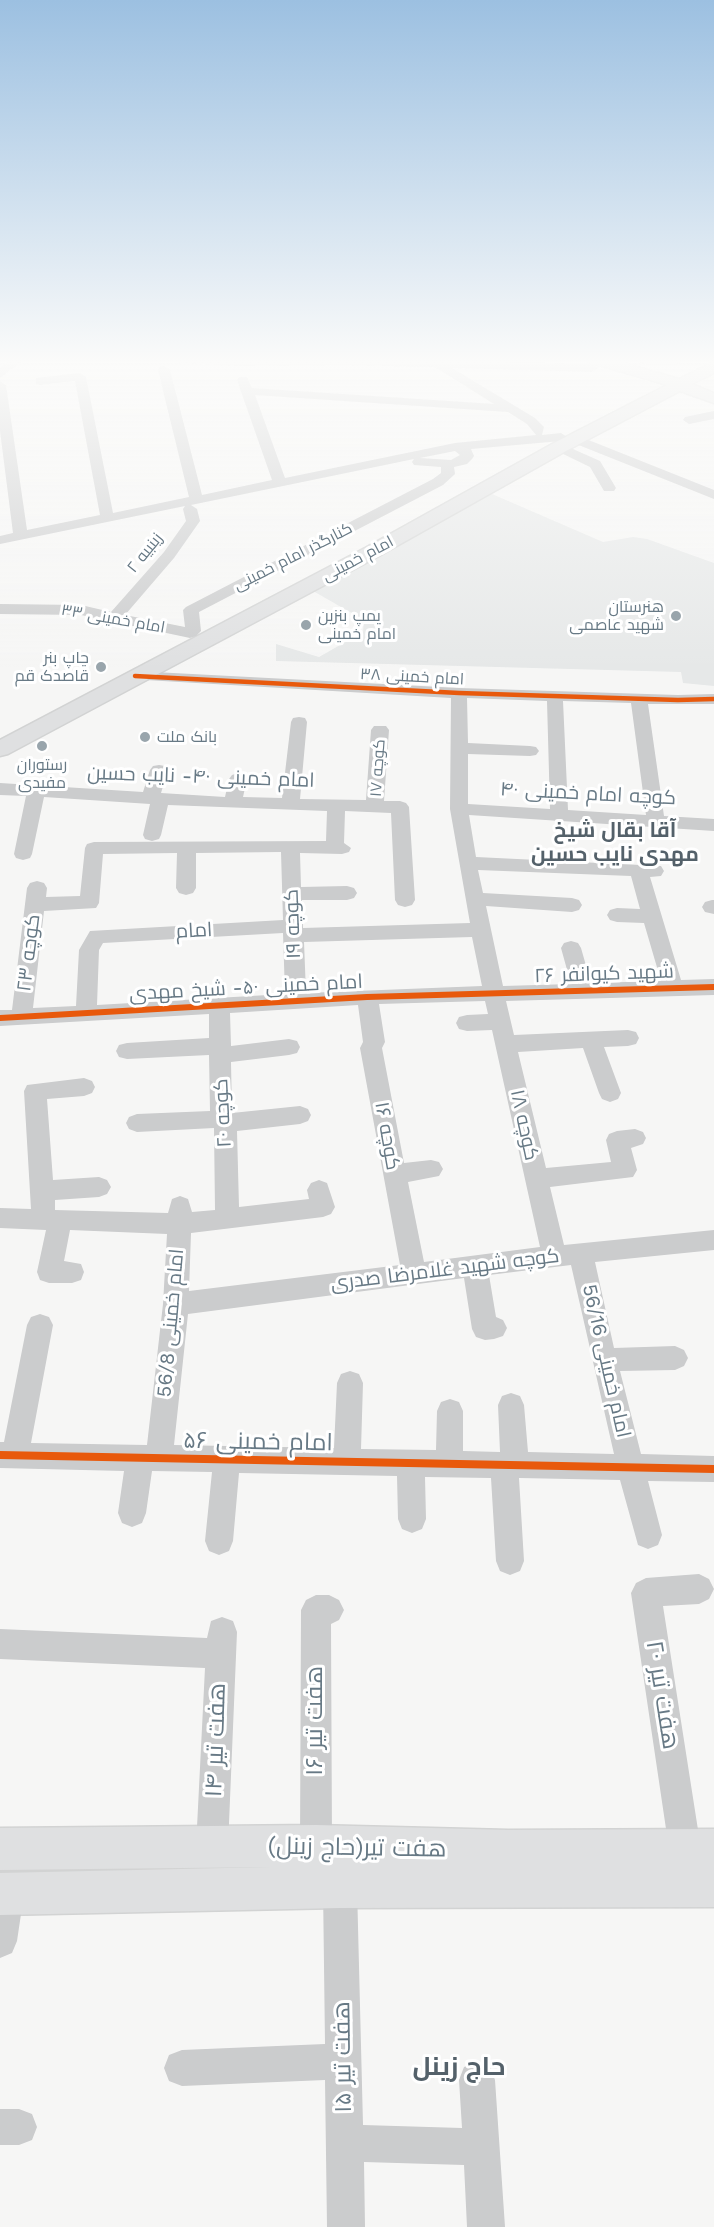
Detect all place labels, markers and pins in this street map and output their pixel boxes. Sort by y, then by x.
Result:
place label: هنرستان شهید عاصمی [569,597,664,635]
place label: پمپ بنزین امام خمینی [318,606,396,644]
marker: هنرستان شهید عاصمی [669,609,683,623]
marker: پمپ بنزین امام خمینی [299,618,313,632]
place label: چاپ بنر قاصدک قم [15,648,89,686]
marker: چاپ بنر قاصدک قم [94,660,108,674]
place label: بانک ملت [157,727,217,747]
marker: بانک ملت [138,730,152,744]
marker: رستوران مفیدی [35,739,49,753]
place label: رستوران مفیدی [17,755,67,793]

